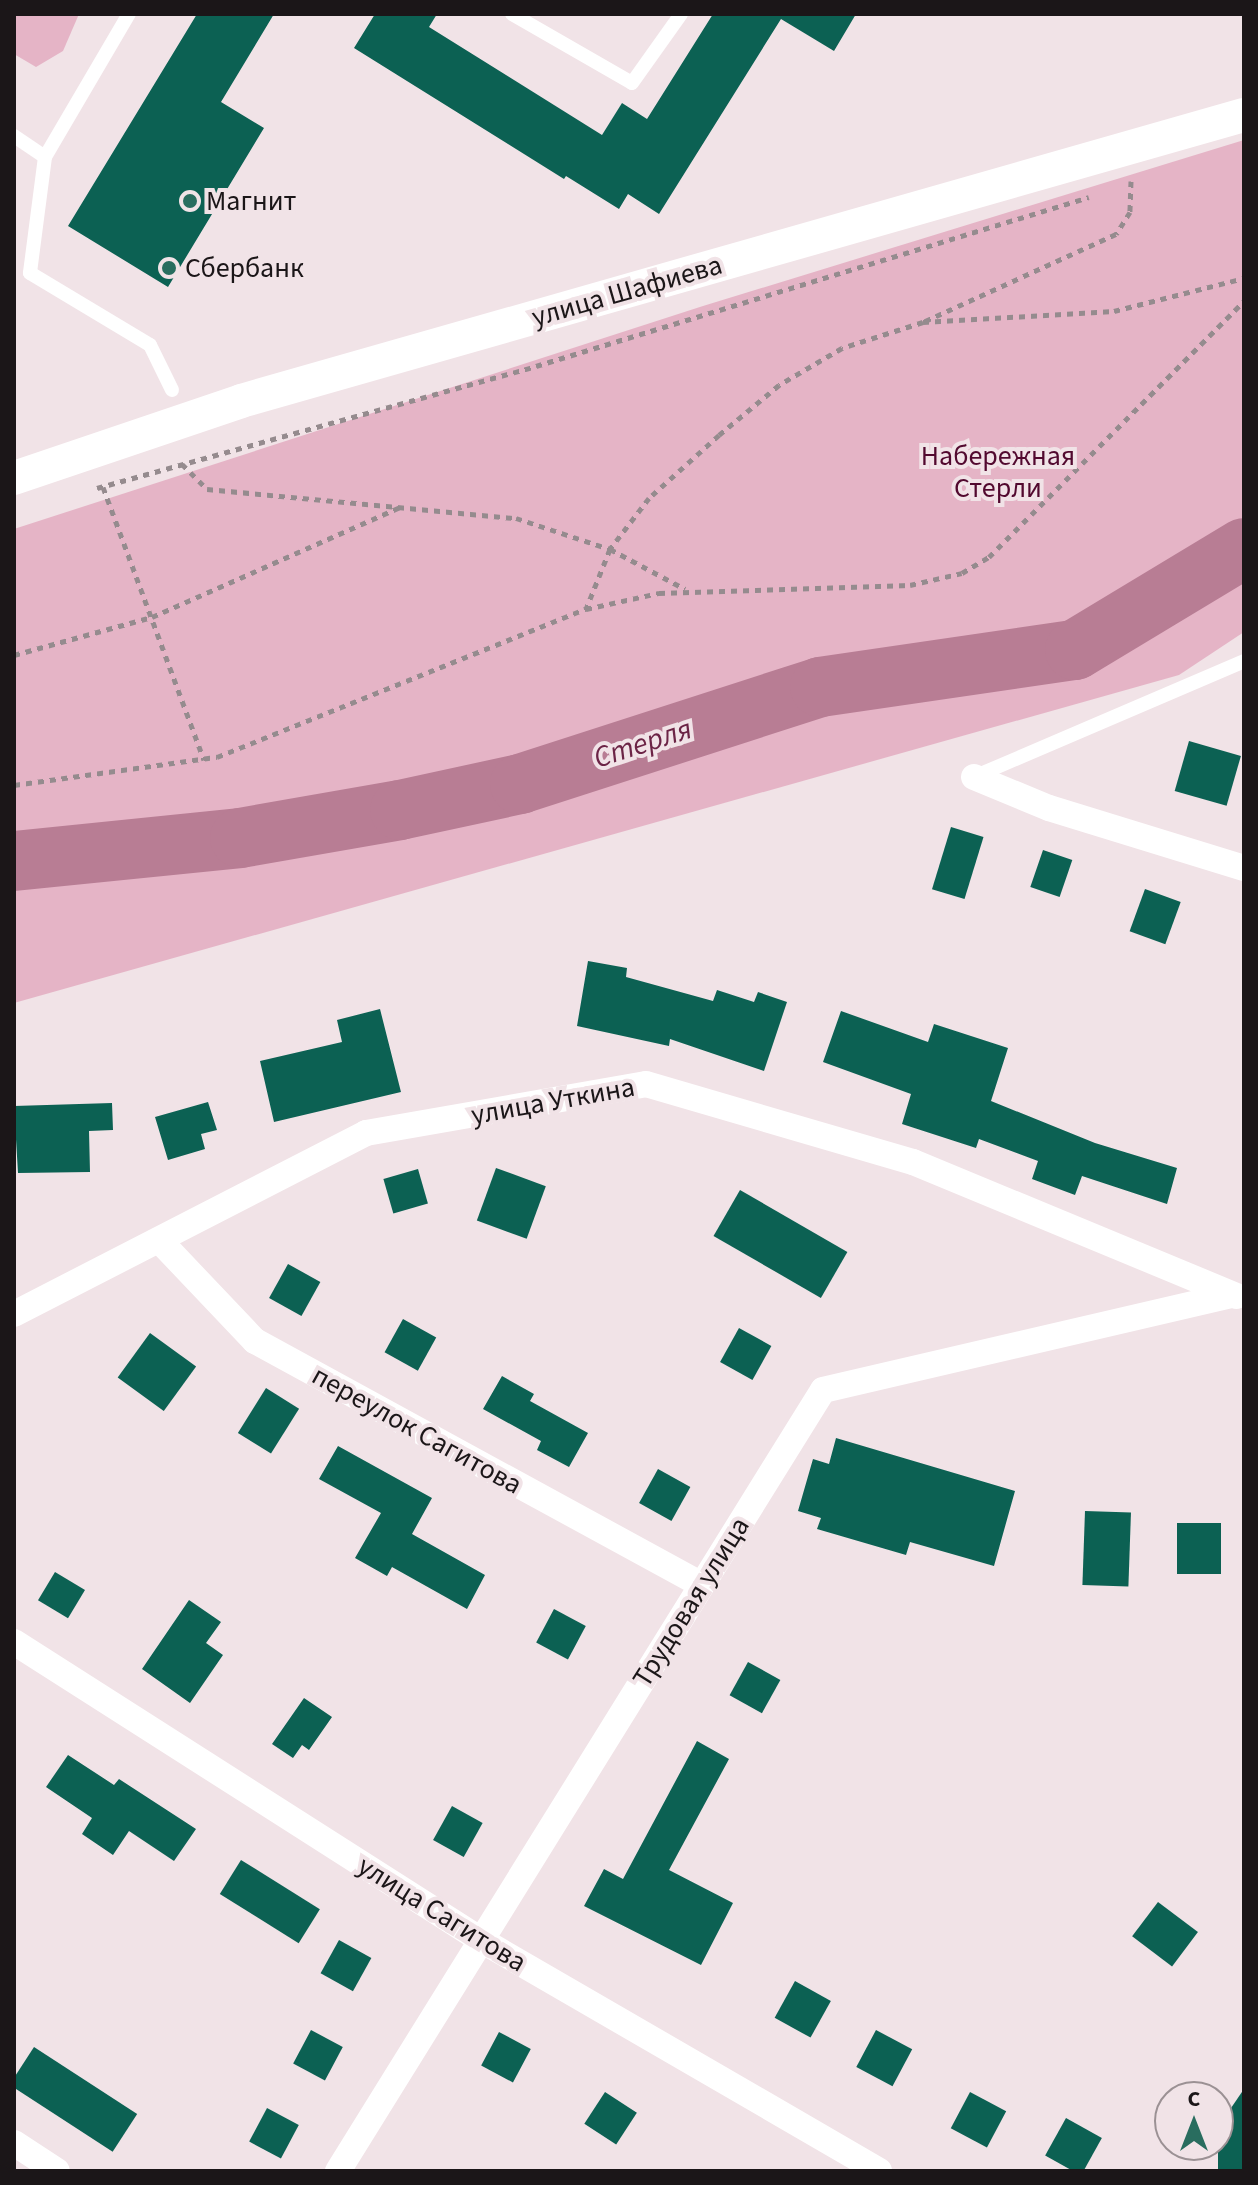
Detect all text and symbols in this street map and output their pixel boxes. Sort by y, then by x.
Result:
place label: Магнит [206,184,296,218]
marker: Магнит [181,192,199,210]
street label: улица Шафиева [528,248,726,334]
place label: Сбербанк [185,251,304,285]
marker: Сбербанк [160,259,178,277]
park label: Набережная Стерли [921,439,1075,505]
water label: Стерля [589,711,697,777]
street label: улица Уткина [469,1070,637,1132]
street label: переулок Сагитова [306,1358,528,1502]
street label: Трудовая улица [625,1511,757,1693]
street label: улица Сагитова [352,1849,532,1979]
north arrow [1154,2081,1234,2161]
text: С [1188,2083,1200,2115]

